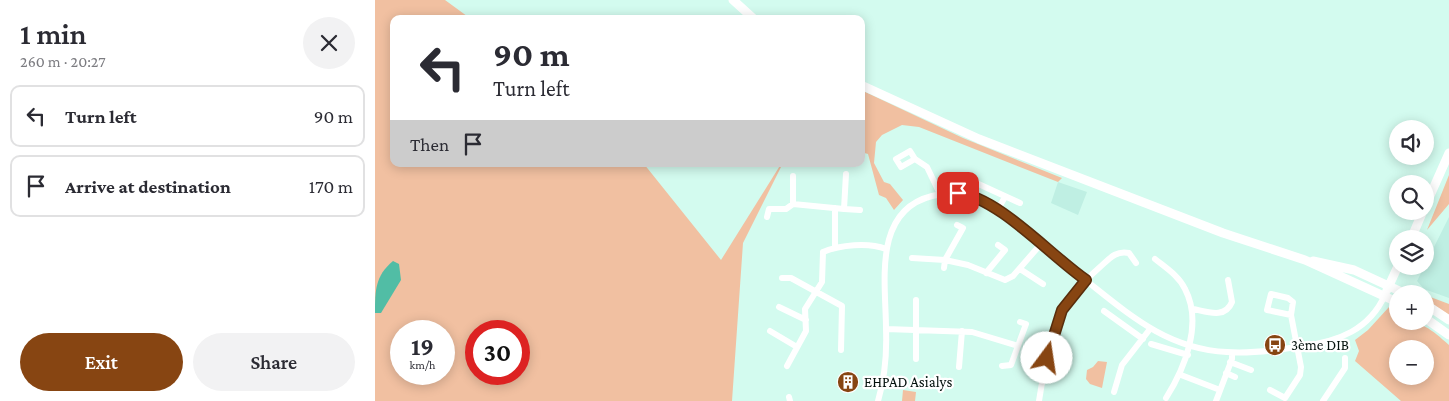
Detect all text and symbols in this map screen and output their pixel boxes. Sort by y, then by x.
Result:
text: 1 min [20,17,87,50]
button: close [303,17,355,69]
icon: left [410,35,475,100]
text: 90 m [493,35,570,74]
text: 260 m · 20:27 [20,53,106,70]
text: Turn left [493,76,570,101]
icon: left [22,102,50,130]
text: Turn left [65,106,137,127]
text: 90 m [314,106,353,127]
map controls [1389,120,1434,385]
button: sound [1389,120,1434,165]
icon: arrive [459,130,487,158]
text: Then [410,134,449,155]
icon: arrive [22,172,50,200]
pin [937,172,979,214]
button: search [1389,175,1434,220]
text: Arrive at destination [65,176,231,197]
text: 170 m [309,176,353,197]
icon: arrive [944,179,972,207]
button: layers [1389,230,1434,275]
button: + [1389,285,1434,330]
speed limit sign: 30 [465,320,530,385]
position arrow [1020,331,1072,383]
button: Exit [20,333,183,391]
button: Share [193,333,355,391]
text: 19 [411,333,434,360]
bus stop icon: 3ème DIB [1263,333,1287,357]
place label: 3ème DIB [1291,337,1349,353]
button: − [1389,340,1434,385]
text: km/h [410,358,435,372]
building icon: EHPAD Asialys [836,370,860,394]
place label: EHPAD Asialys [864,374,952,391]

